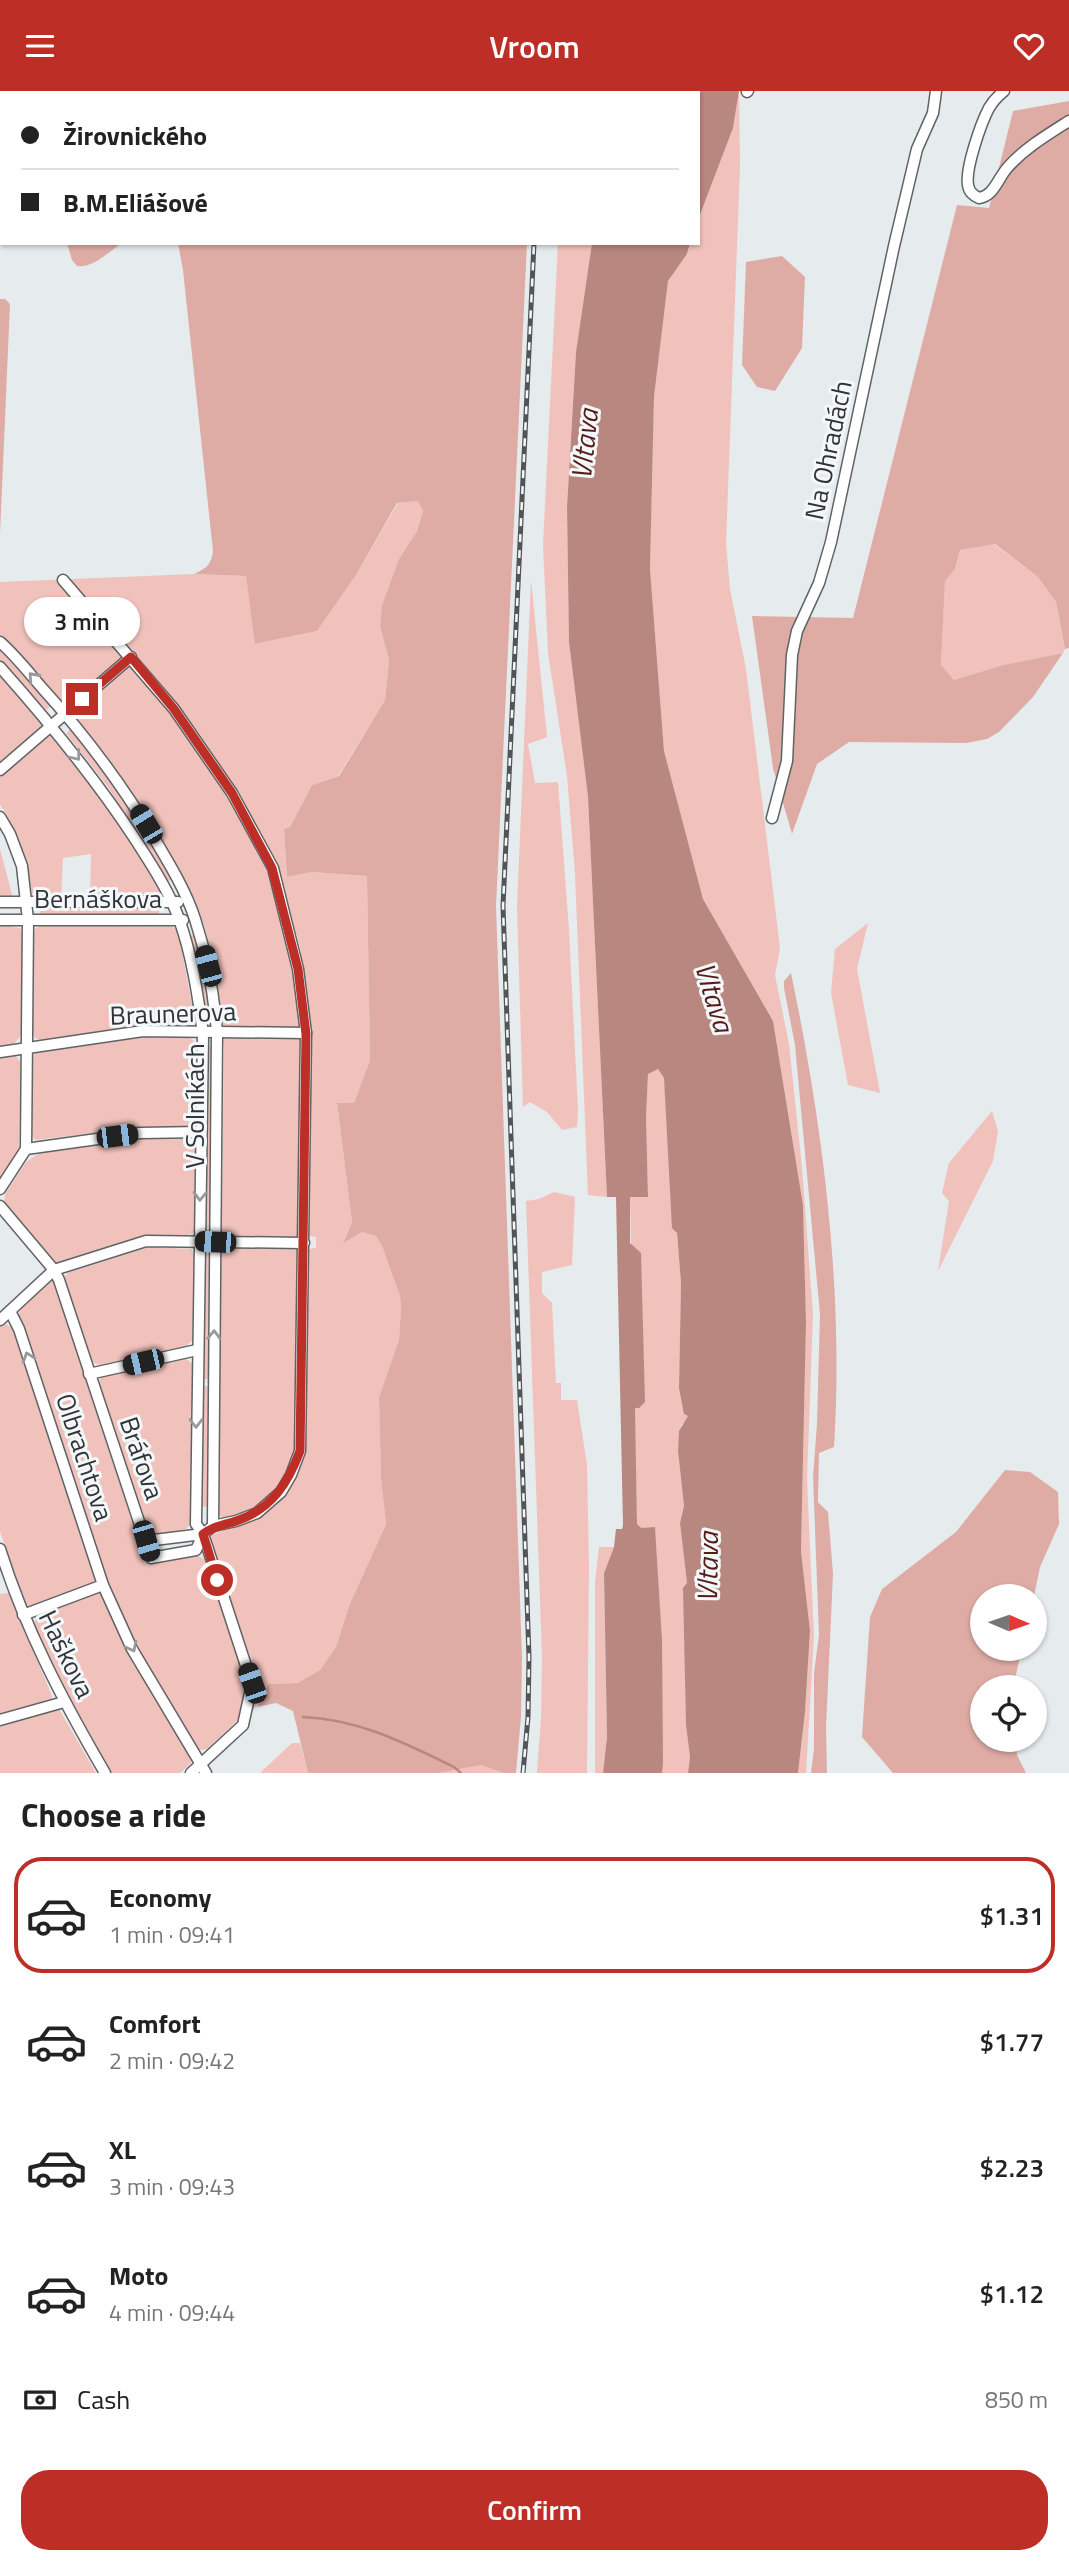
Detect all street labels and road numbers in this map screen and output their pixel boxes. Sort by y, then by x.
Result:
street label: Na Ohradách [794,377,862,523]
street label: Bernáškova [34,879,162,918]
street label: Braunerova [109,991,237,1035]
street label: V Solníkách [175,1043,214,1169]
street label: Olbrachtova [46,1388,124,1526]
street label: Bráfova [110,1411,174,1505]
street label: Haškova [29,1603,105,1705]

